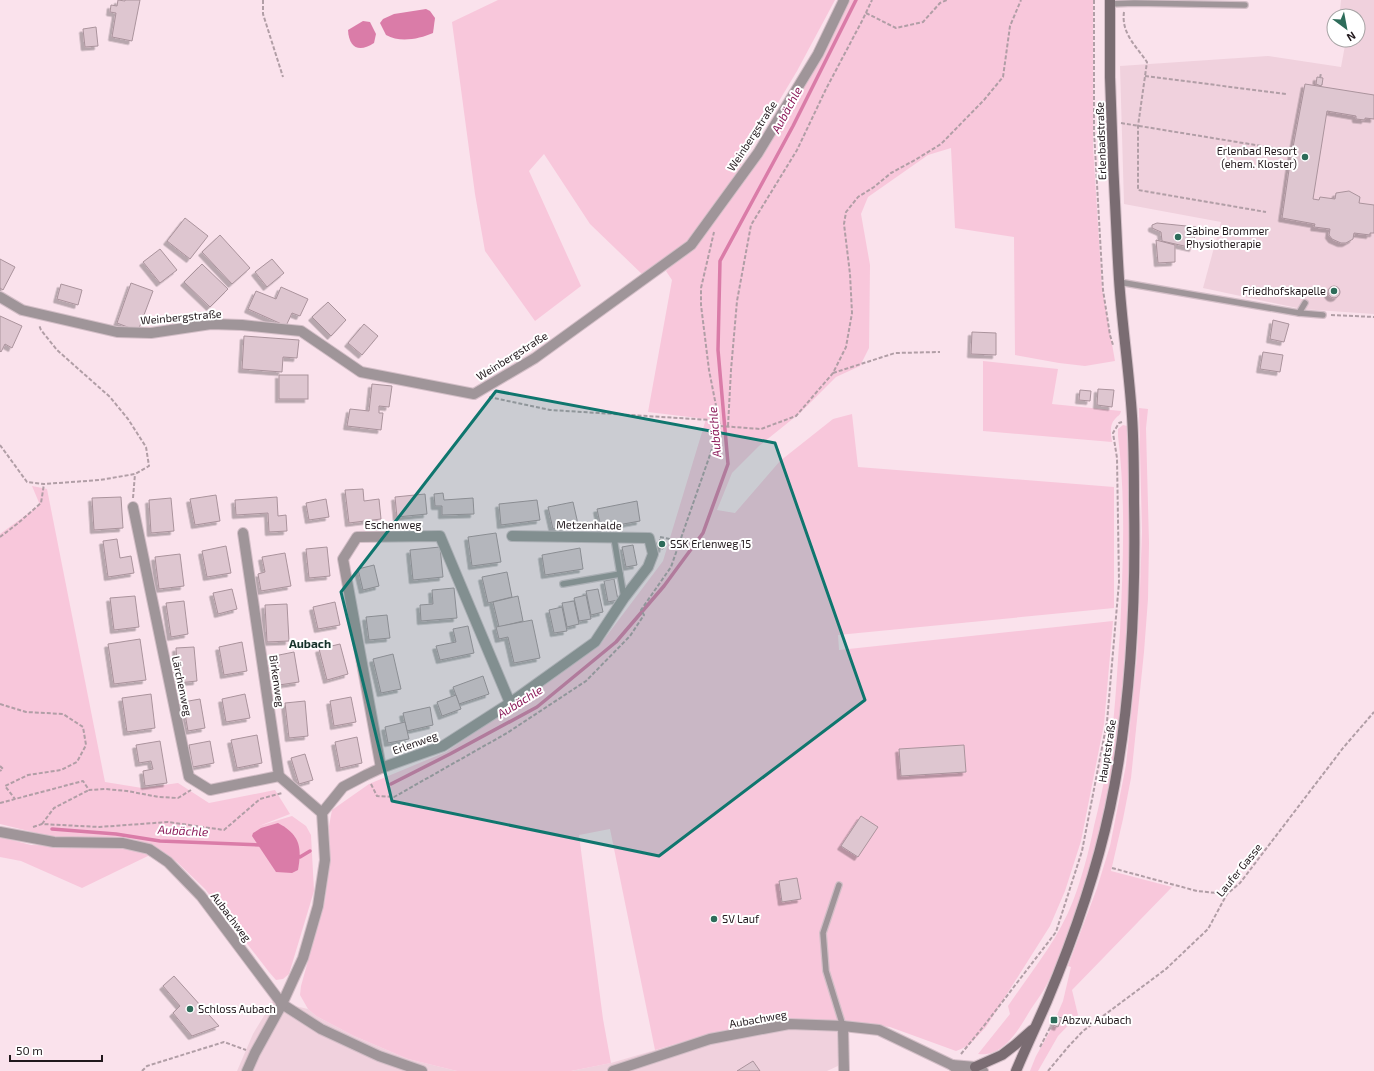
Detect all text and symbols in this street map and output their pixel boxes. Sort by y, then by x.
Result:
north arrow [1326,8,1366,48]
text: N [1345,29,1358,45]
water label: Aubächle [768,83,804,136]
street label: Weinbergstraße [724,98,779,173]
street label: Erlenbadstraße [1093,102,1108,180]
place label: Erlenbad Resort (ehem. Kloster) [1217,144,1297,170]
marker: Erlenbad Resort (ehem. Kloster) [1300,152,1310,162]
place label: Sabine Brommer Physiotherapie [1186,224,1269,250]
marker: Sabine Brommer Physiotherapie [1173,232,1183,242]
place label: Friedhofskapelle [1242,284,1326,297]
marker: Friedhofskapelle [1329,286,1339,296]
street label: Weinbergstraße [140,306,222,327]
street label: Weinbergstraße [474,328,550,383]
water label: Aubächle [705,406,723,459]
street label: Metzenhalde [556,517,622,532]
street label: Eschenweg [365,518,421,531]
place label: SSK Erlenweg 15 [670,537,751,550]
marker: SSK Erlenweg 15 [657,539,667,549]
district label: Aubach [289,636,331,650]
street label: Birkenweg [267,654,288,708]
street label: Lärchenweg [170,655,195,717]
water label: Aubächle [493,681,545,721]
street label: Hauptstraße [1095,718,1118,783]
street label: Erlenweg [390,728,439,757]
water label: Aubächle [156,822,209,838]
street label: Laufer Gasse [1213,840,1264,899]
street label: Aubachweg [209,890,254,944]
place label: SV Lauf [722,912,760,925]
marker: SV Lauf [709,914,719,924]
place label: Schloss Aubach [198,1002,276,1015]
marker: Schloss Aubach [185,1004,195,1014]
street label: Aubachweg [728,1007,788,1030]
place label: Abzw. Aubach [1062,1013,1131,1026]
marker: Abzw. Aubach [1049,1015,1059,1025]
scale bar [10,1037,102,1063]
text: 50 m [16,1043,43,1057]

